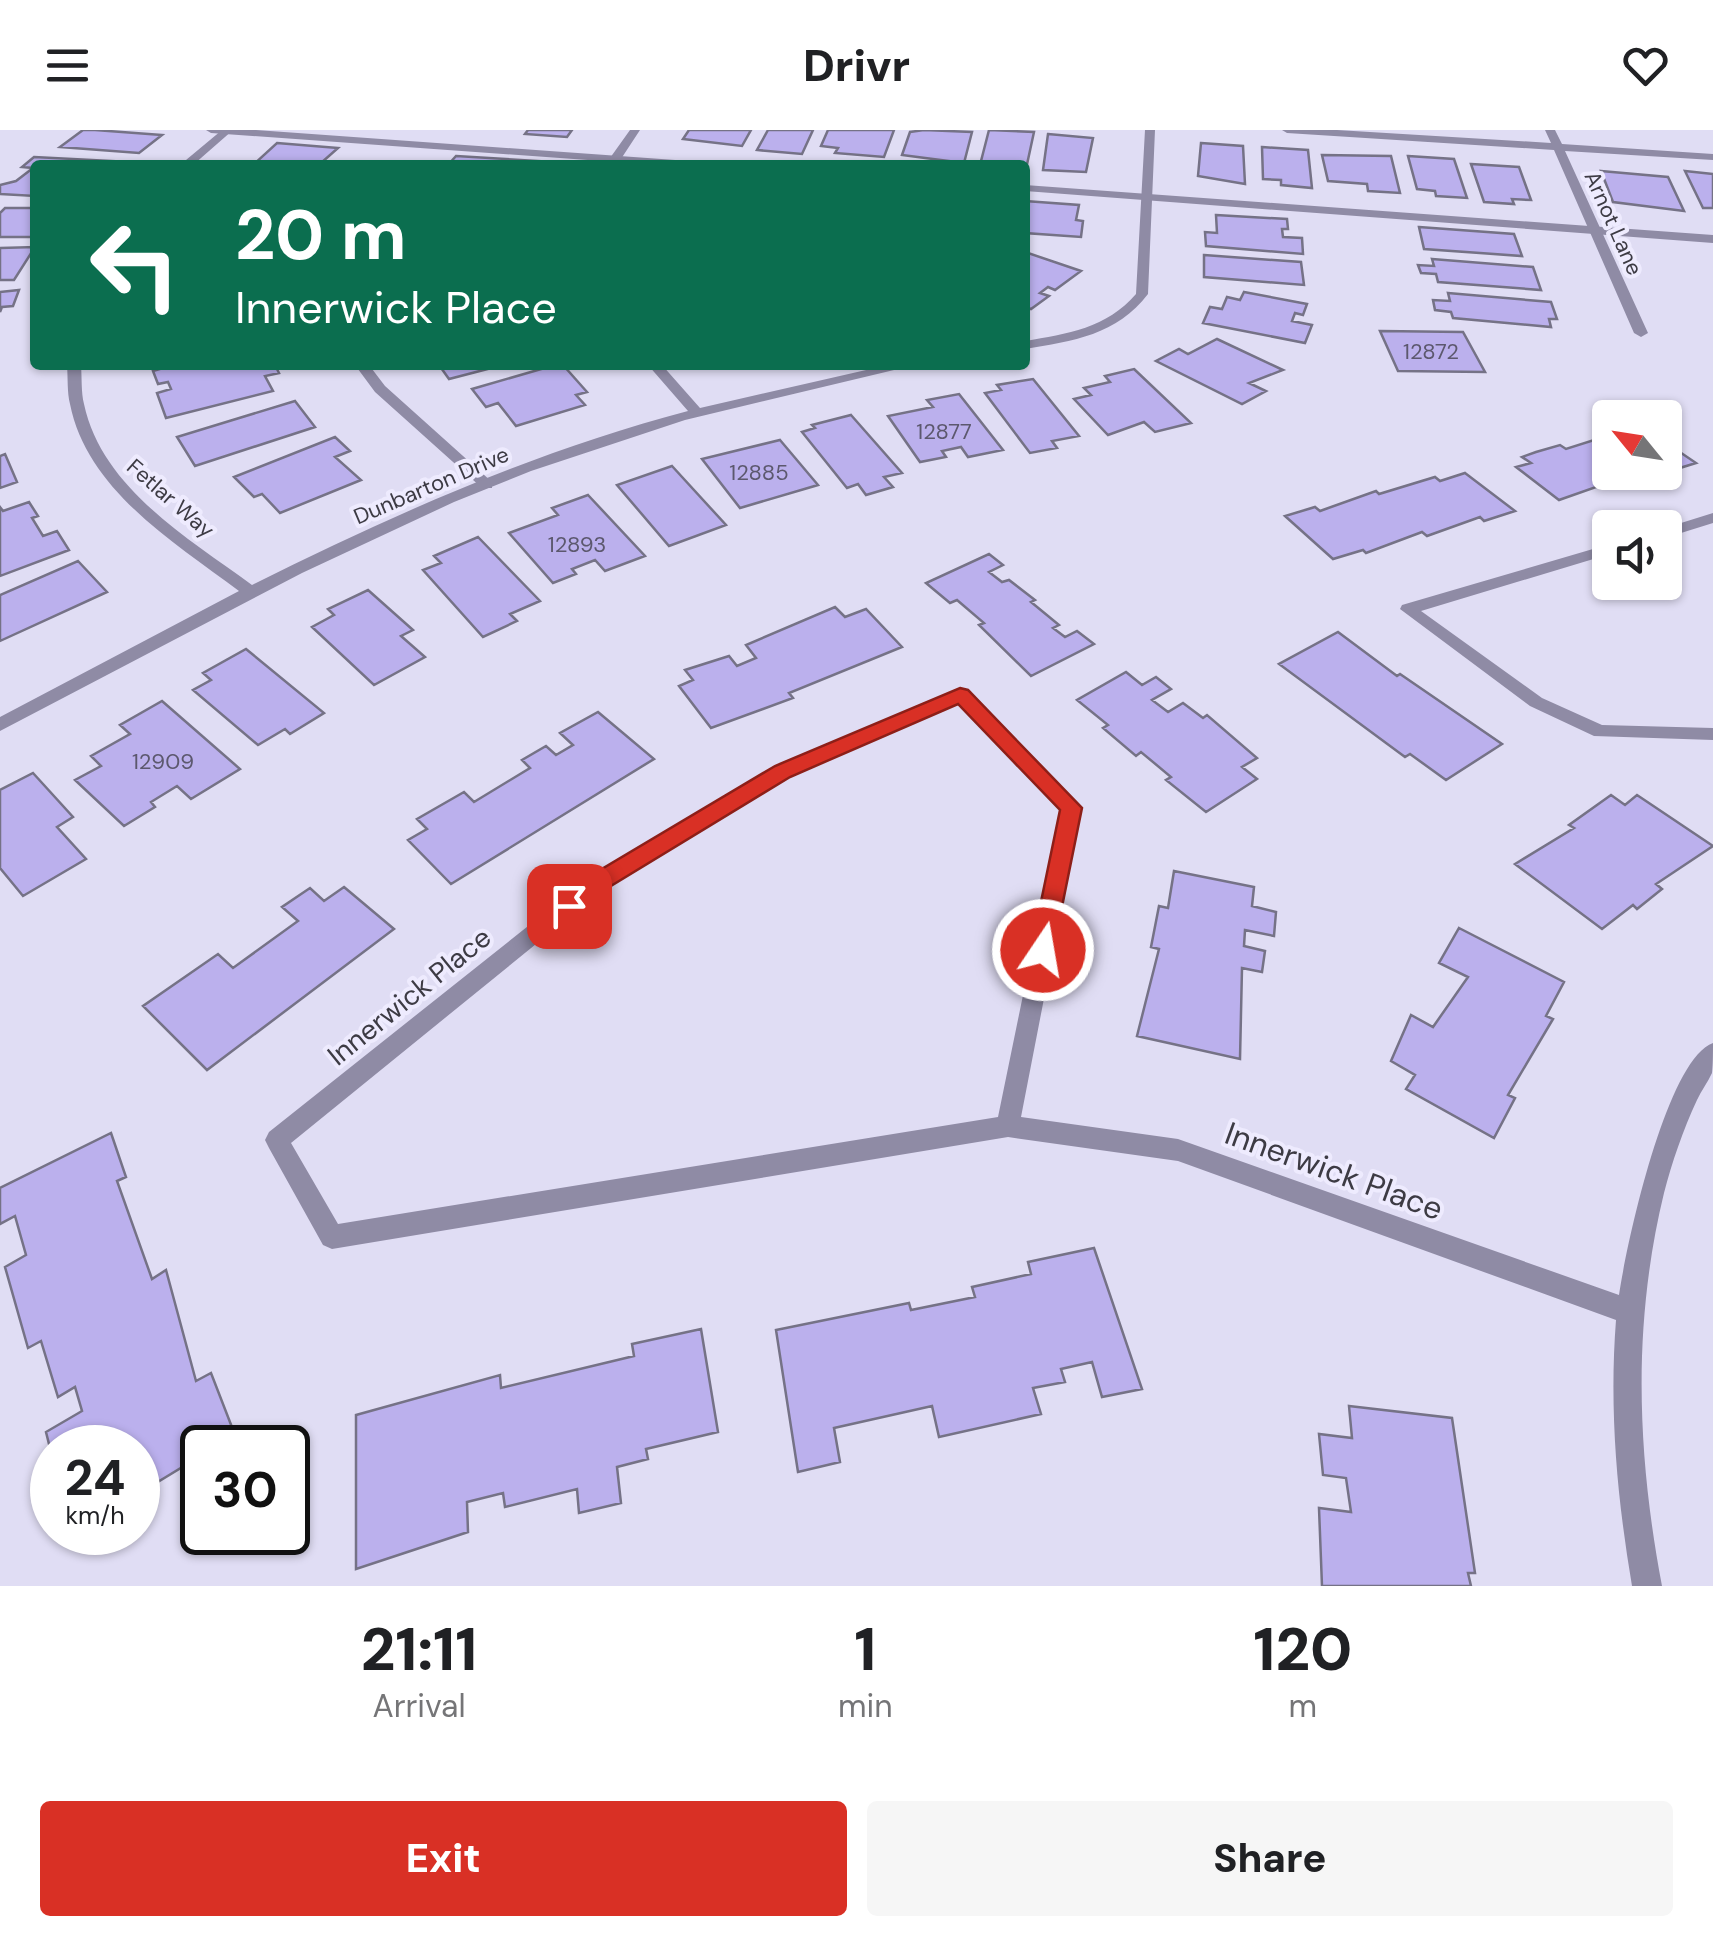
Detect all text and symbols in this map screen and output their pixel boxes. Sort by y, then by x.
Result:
text: Drivr [803,36,910,95]
icon: menu [40,38,95,93]
icon: heart [1618,38,1673,93]
street label: Arnot Lane [1578,167,1649,280]
text: 20 m [235,190,407,281]
icon: left [70,200,200,330]
text: Innerwick Place [235,278,557,337]
house number: 12872 [1403,337,1459,366]
north arrow [1592,400,1682,490]
map controls [1592,400,1682,600]
house number: 12877 [916,417,972,446]
street label: Dunbarton Drive [349,440,513,531]
street label: Fetlar Way [121,452,221,544]
house number: 12885 [729,458,789,487]
button: sound [1592,510,1682,600]
house number: 12893 [548,530,606,559]
house number: 12909 [132,747,194,776]
pin [527,864,612,949]
icon: arrive [542,879,597,934]
position arrow [991,898,1095,1002]
street label: Innerwick Place [320,919,499,1074]
street label: Innerwick Place [1219,1112,1449,1230]
speed limit sign: 30 [180,1425,310,1555]
text: 24 [65,1445,126,1511]
text: km/h [65,1499,125,1532]
text: 21:11 [361,1610,477,1689]
text: 1 [854,1610,876,1689]
text: 120 [1253,1610,1352,1689]
text: Arrival [372,1685,466,1727]
text: min [838,1685,893,1727]
text: m [1289,1685,1317,1727]
button: Exit [40,1801,847,1916]
button: Share [867,1801,1673,1916]

